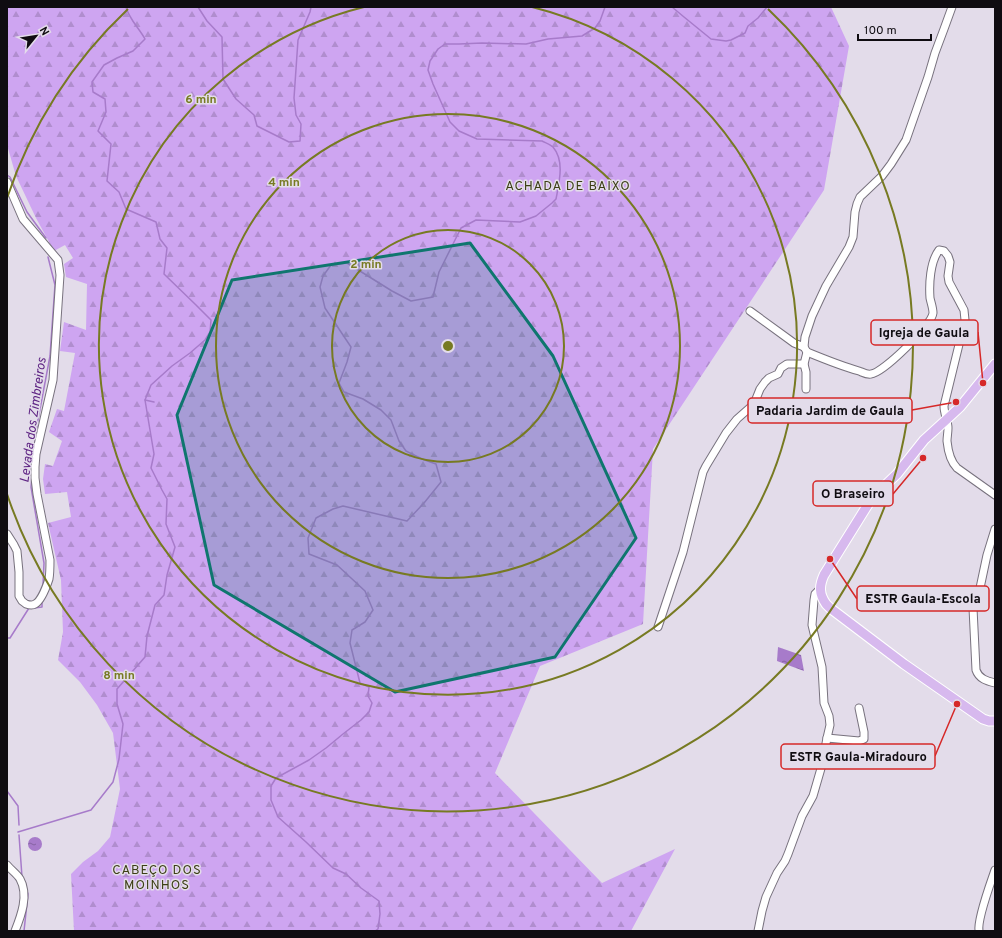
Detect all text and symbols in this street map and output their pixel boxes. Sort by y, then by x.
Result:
north arrow [16,16,56,56]
scale bar [858,16,931,42]
text: 100 m [864,23,897,39]
text: N [36,25,52,38]
text: 6 min [185,92,217,108]
text: 4 min [268,175,300,191]
district label: ACHADA DE BAIXO [505,179,631,195]
text: 2 min [350,257,382,273]
callout: Igreja de Gaula [871,320,978,345]
text: Igreja de Gaula [879,326,969,342]
centre of rings [441,339,455,353]
water label: Levada dos Zimbreiros [17,357,51,484]
callout: Padaria Jardim de Gaula [748,398,912,423]
text: Padaria Jardim de Gaula [756,404,904,420]
callout: O Braseiro [813,481,893,506]
text: O Braseiro [821,487,885,503]
callout: ESTR Gaula-Escola [857,586,989,611]
text: ESTR Gaula-Escola [865,592,981,608]
text: 8 min [103,668,135,684]
callout: ESTR Gaula-Miradouro [781,744,935,769]
text: ESTR Gaula-Miradouro [789,750,927,766]
district label: CABEÇO DOS MOINHOS [112,863,202,894]

